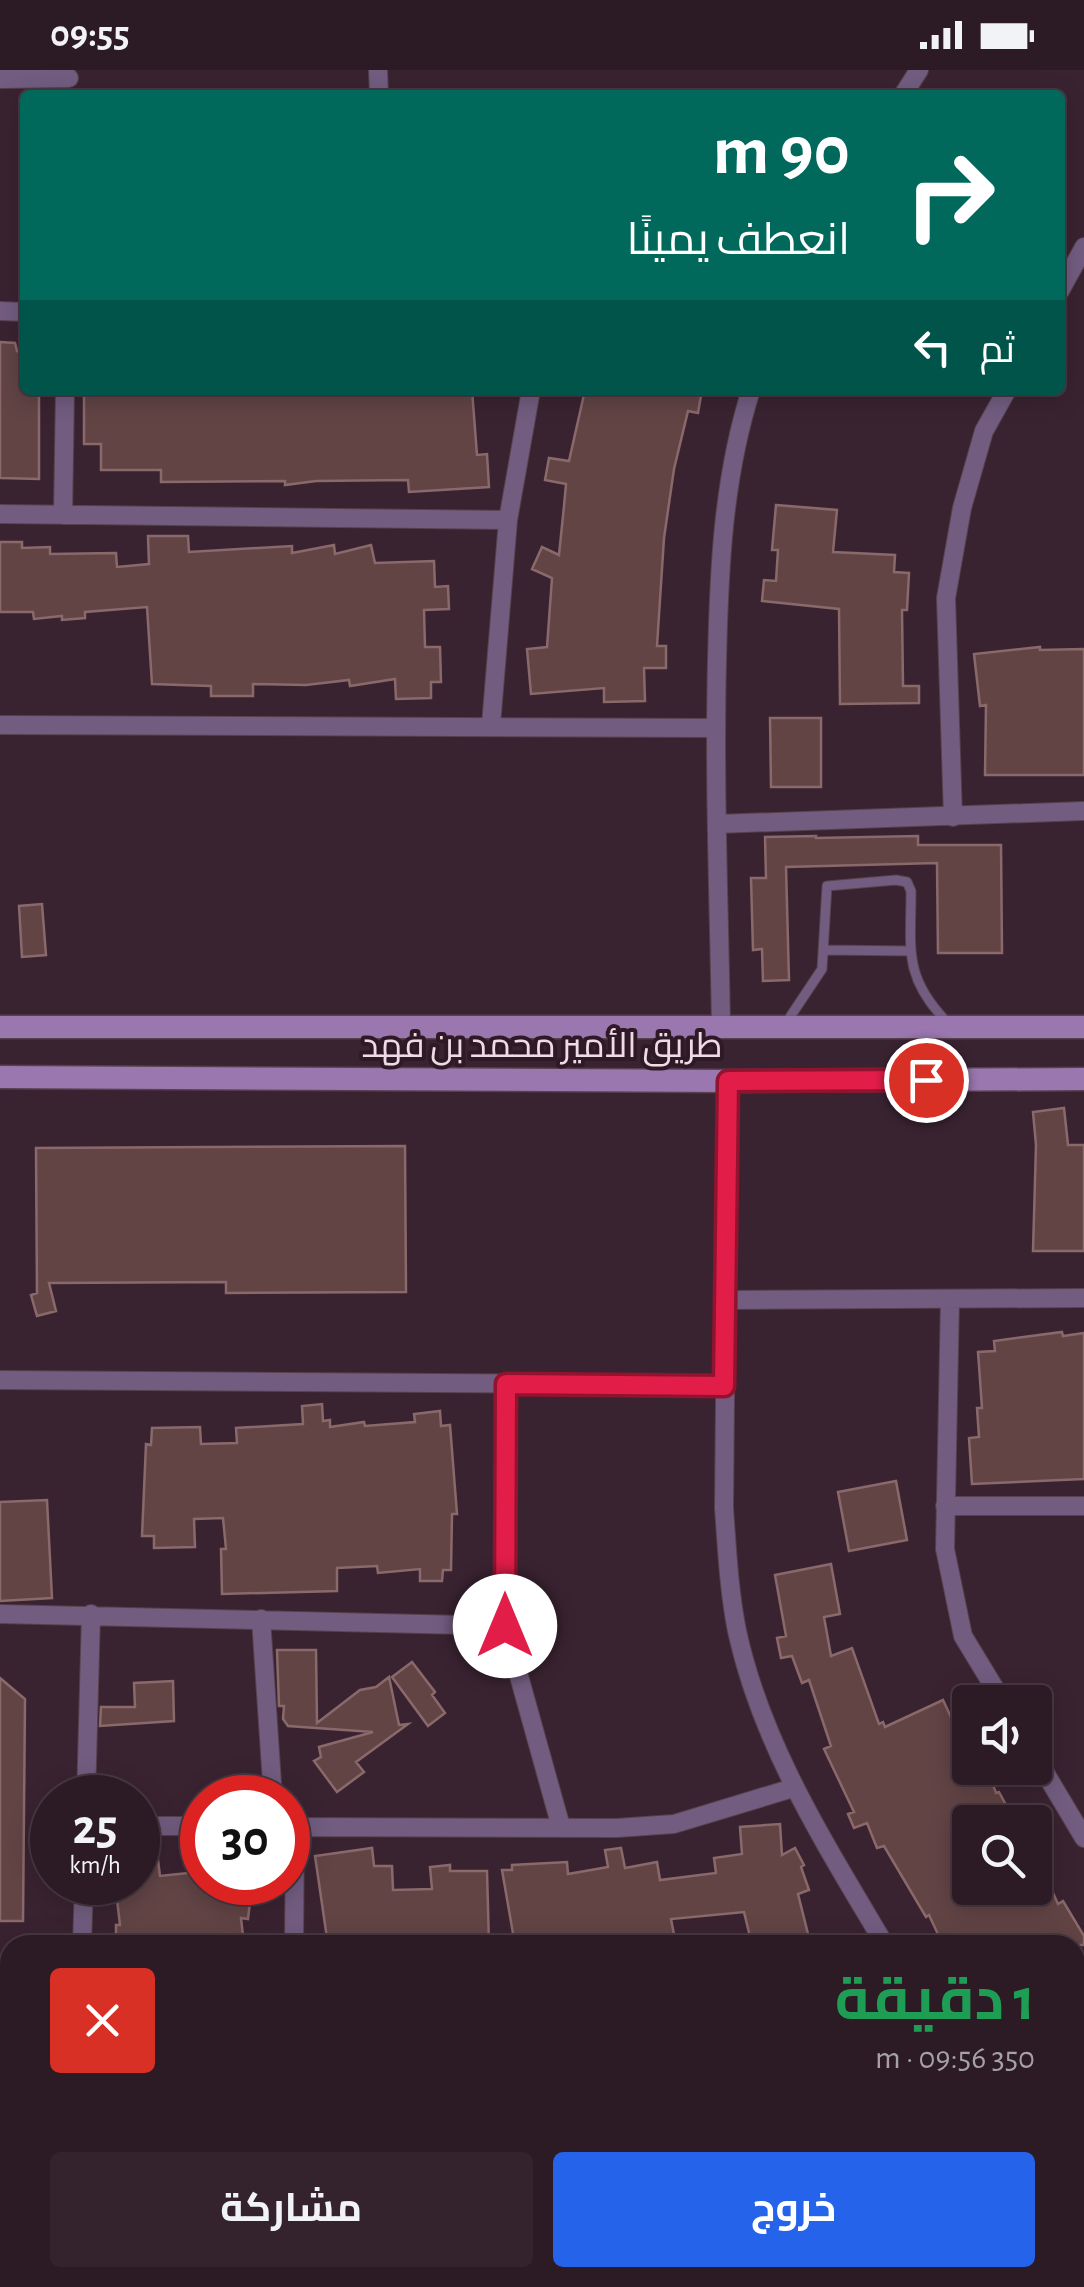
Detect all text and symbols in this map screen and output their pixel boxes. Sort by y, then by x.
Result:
text: 09:55 [50,16,130,54]
text: 90 m [713,117,850,187]
icon: right [885,130,1015,260]
text: انعطف يمينًا [627,218,850,263]
icon: left [905,320,960,375]
text: ثم [980,332,1015,370]
street label: طريق الأمير محمد بن فهد [361,1028,723,1067]
pin [884,1038,969,1123]
icon: arrive [899,1053,954,1108]
position arrow [453,1574,557,1678]
map controls [952,1685,1052,1905]
button: sound [952,1685,1052,1785]
speed limit sign: 30 [180,1775,310,1905]
text: 25 [72,1803,118,1853]
button: search [952,1805,1052,1905]
text: km/h [69,1853,121,1878]
button: close [50,1968,155,2073]
text: 1 دقيقة [835,1971,1035,2031]
text: 350 m · 09:56 [875,2042,1035,2074]
button: مشاركة [50,2152,533,2267]
button: خروج [553,2152,1035,2267]

